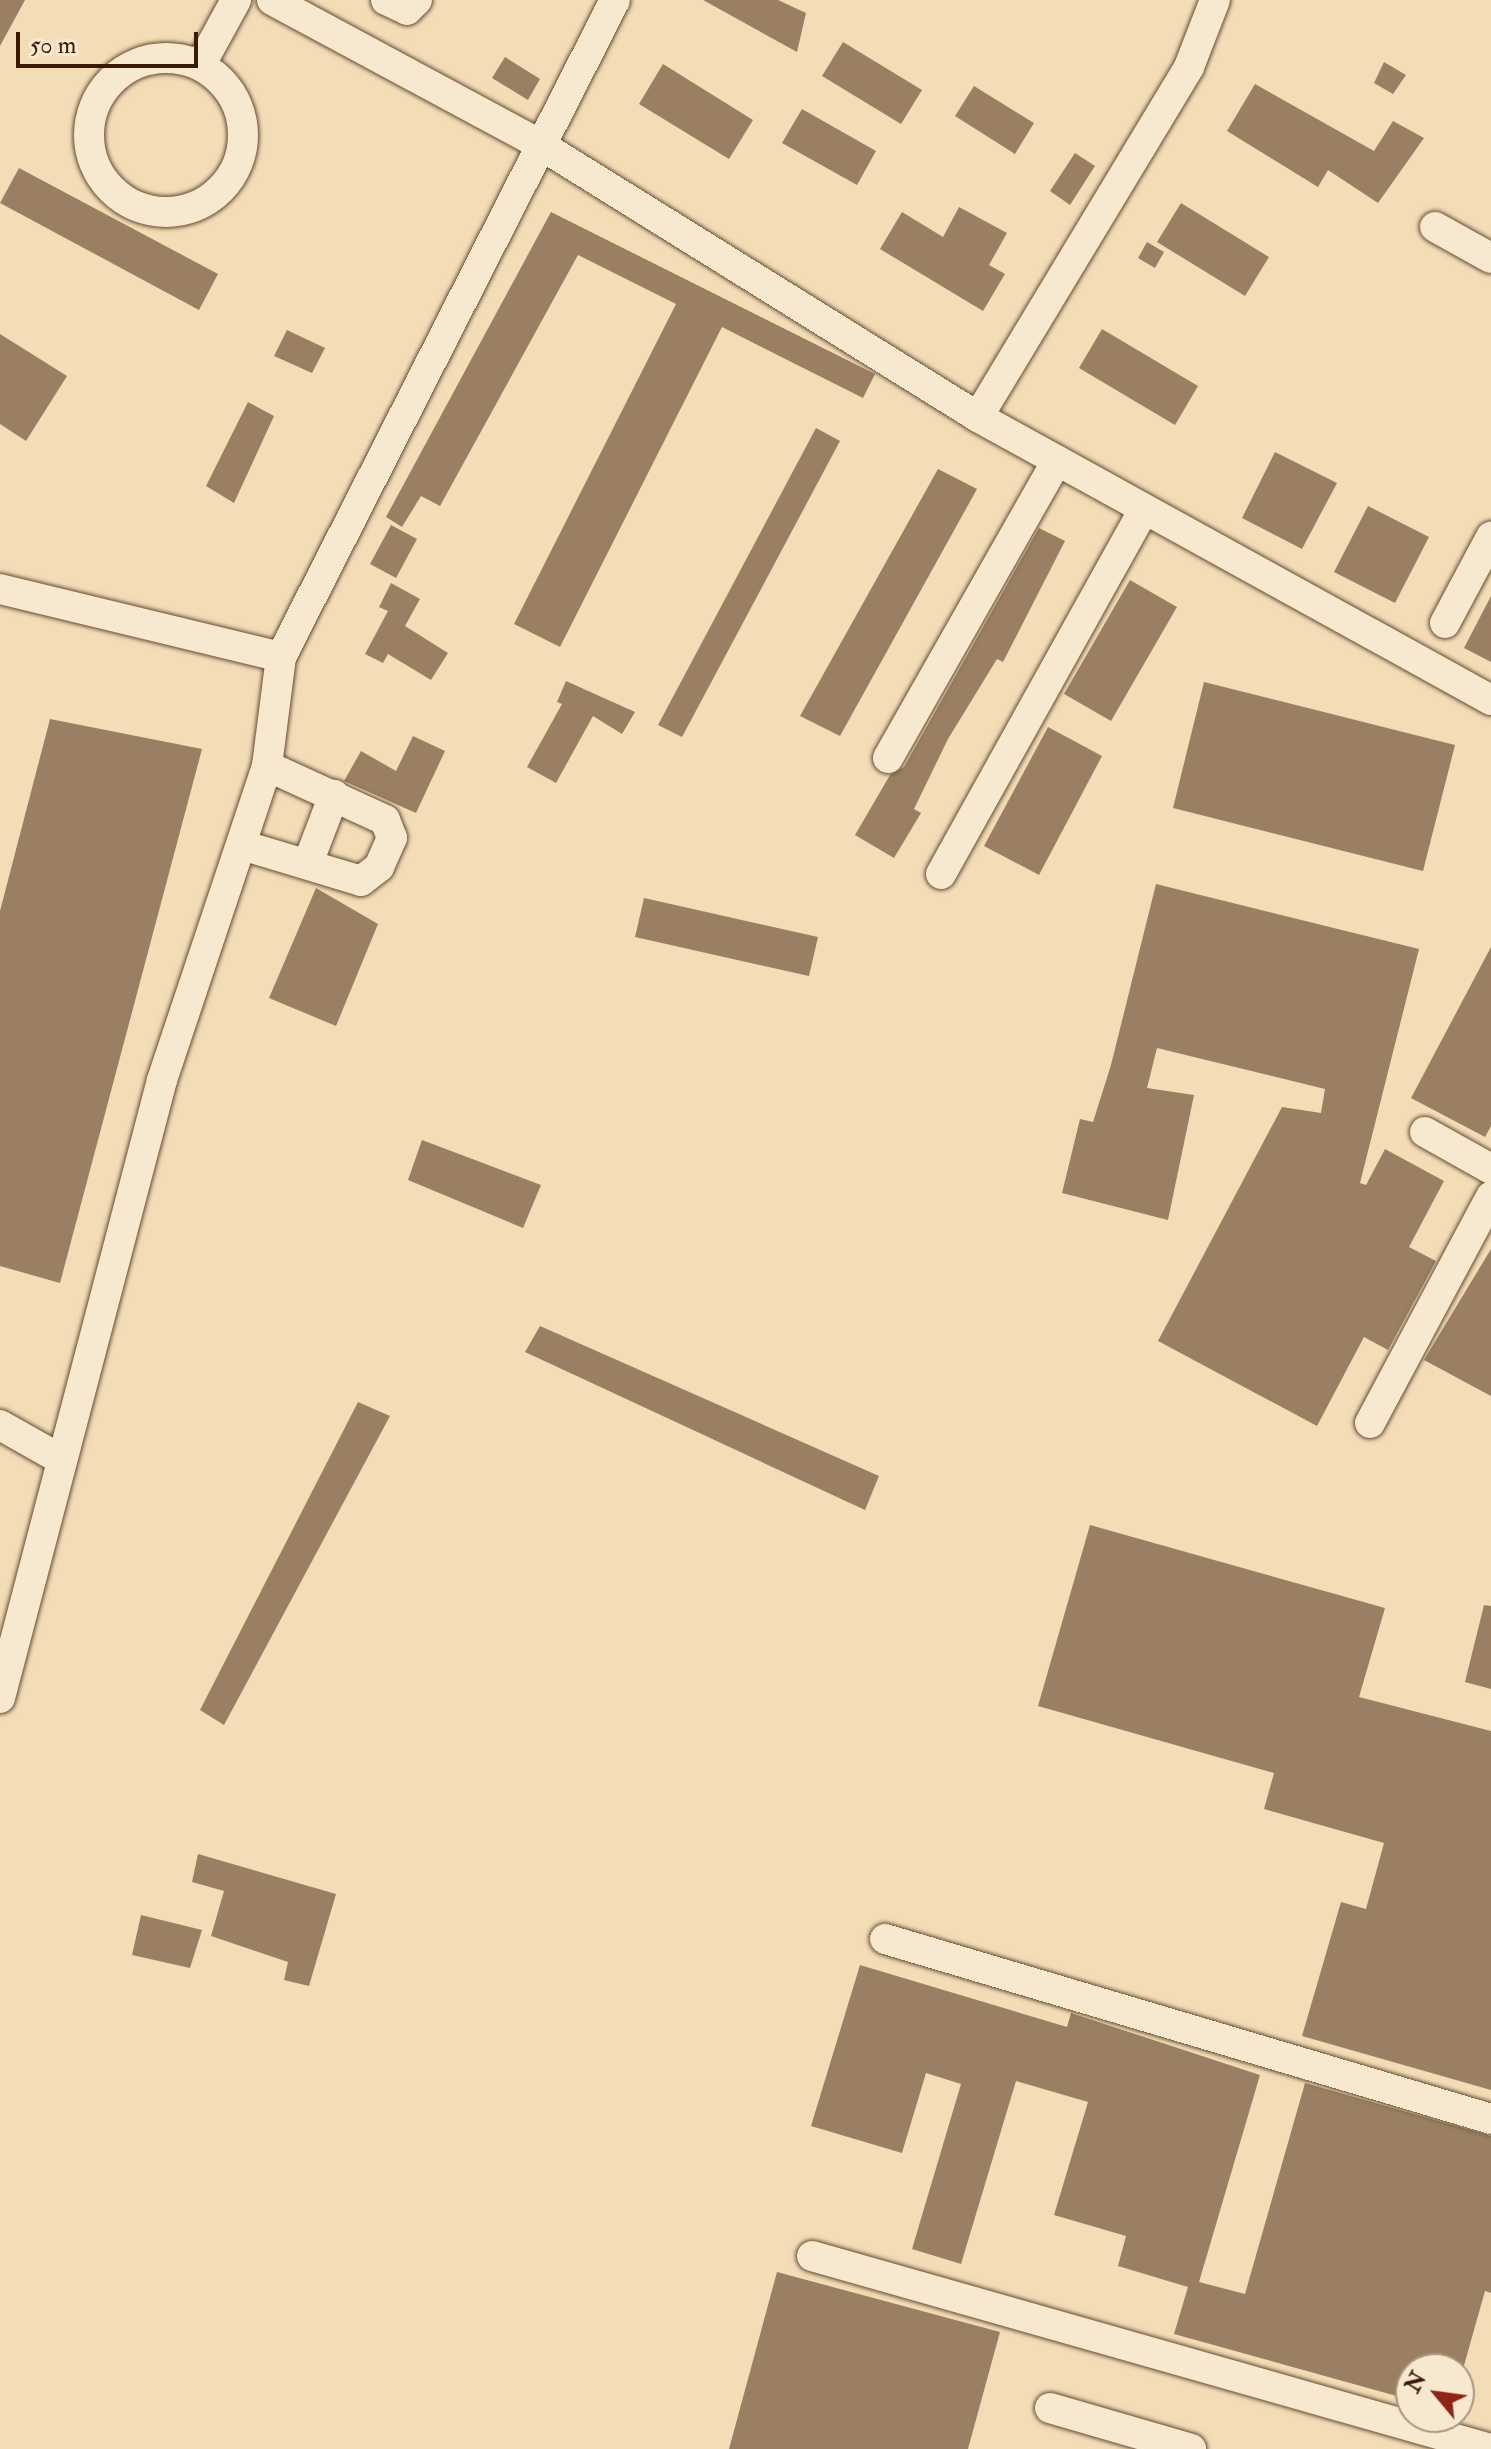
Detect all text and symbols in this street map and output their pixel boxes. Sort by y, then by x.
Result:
scale bar [20,16,202,66]
text: 50 m [30,30,76,61]
north arrow [1395,2353,1475,2433]
text: N [1399,2367,1433,2398]

